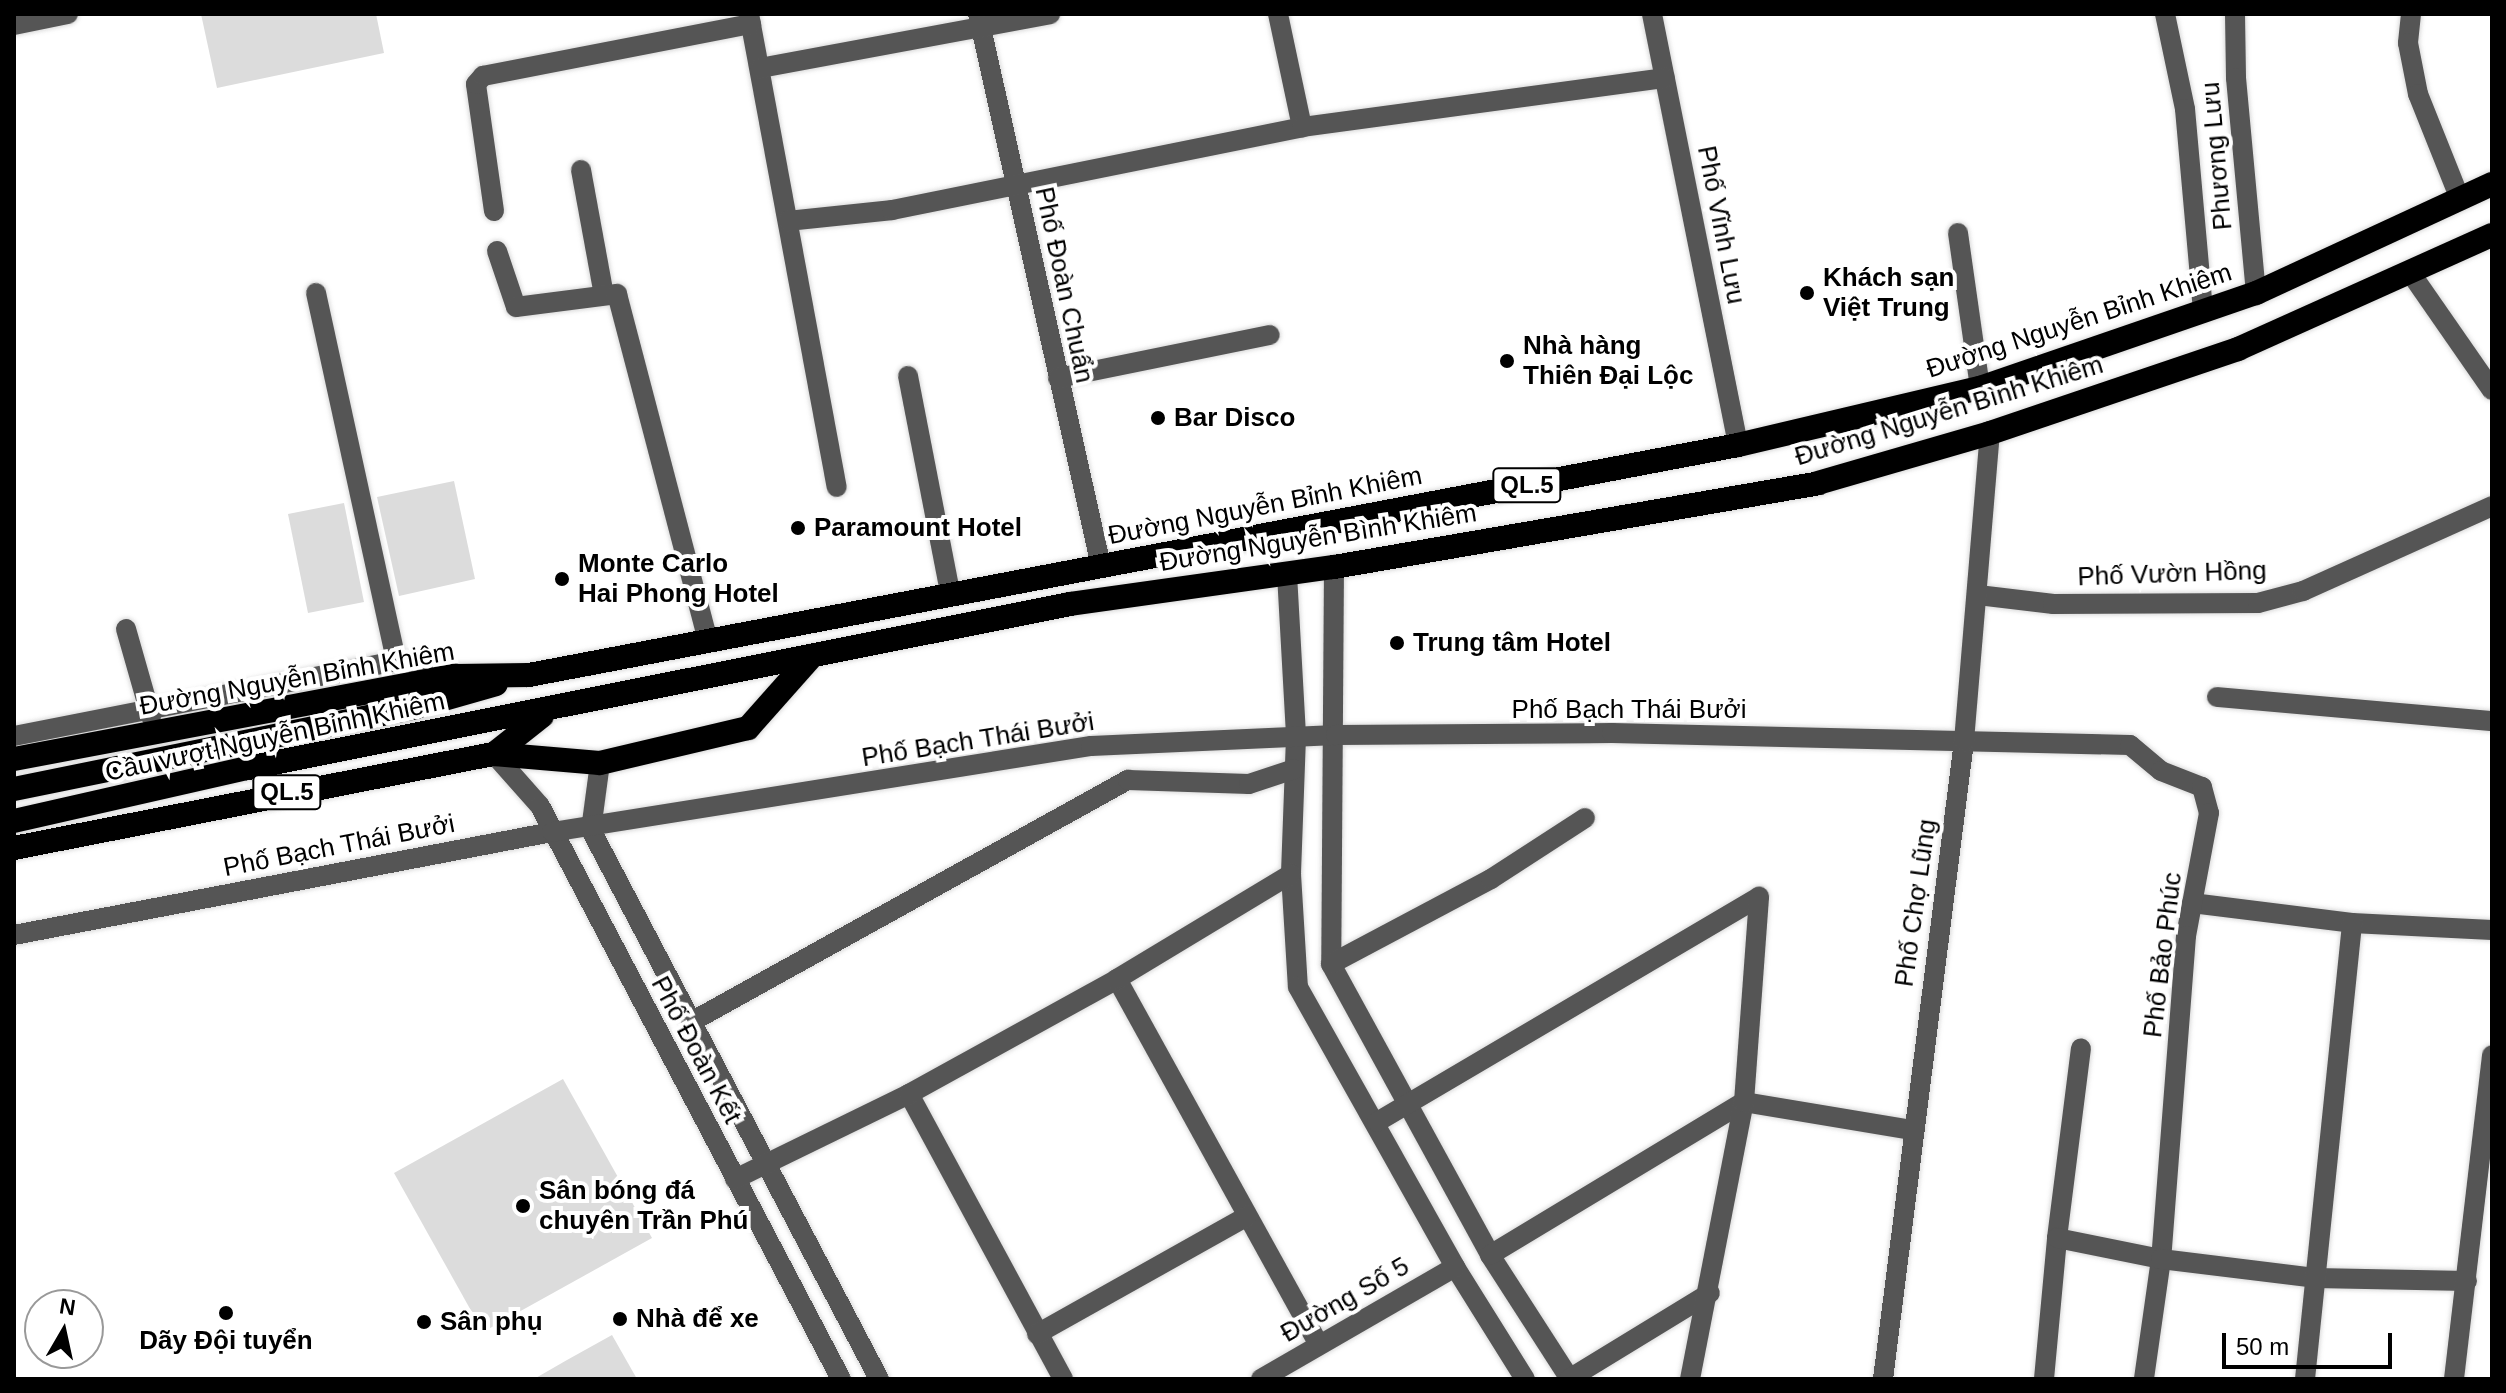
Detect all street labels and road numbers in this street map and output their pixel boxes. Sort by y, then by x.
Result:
street label: Phương Lưu [2195,81,2239,231]
street label: Phố Vĩnh Lưu [1690,143,1752,307]
street label: Phố Đoàn Chuẩn [1028,184,1100,386]
street label: Đường Nguyễn Bỉnh Khiêm [1922,257,2236,385]
street label: Đường Nguyễn Bình Khiêm [1791,349,2107,473]
street label: Đường Nguyễn Bỉnh Khiêm [1105,460,1425,552]
road number: QL.5 [1491,465,1563,505]
street label: Đường Nguyễn Bình Khiêm [1157,498,1479,578]
street label: Phố Vườn Hồng [2077,555,2267,593]
street label: Đường Nguyễn Bỉnh Khiêm [137,636,457,722]
street label: Cầu vượt Nguyễn Bỉnh Khiêm [102,686,448,788]
street label: Phố Bạch Thái Bưởi [1511,694,1747,726]
street label: Phố Bạch Thái Bưởi [859,706,1097,774]
road number: QL.5 [251,772,323,812]
street label: Phố Bạch Thái Bưởi [221,808,457,884]
street label: Phố Chợ Lũng [1889,817,1943,989]
street label: Phố Bảo Phúc [2137,871,2189,1039]
street label: Phố Đoàn Kết [644,971,748,1129]
street label: Đường Số 5 [1275,1251,1415,1349]

